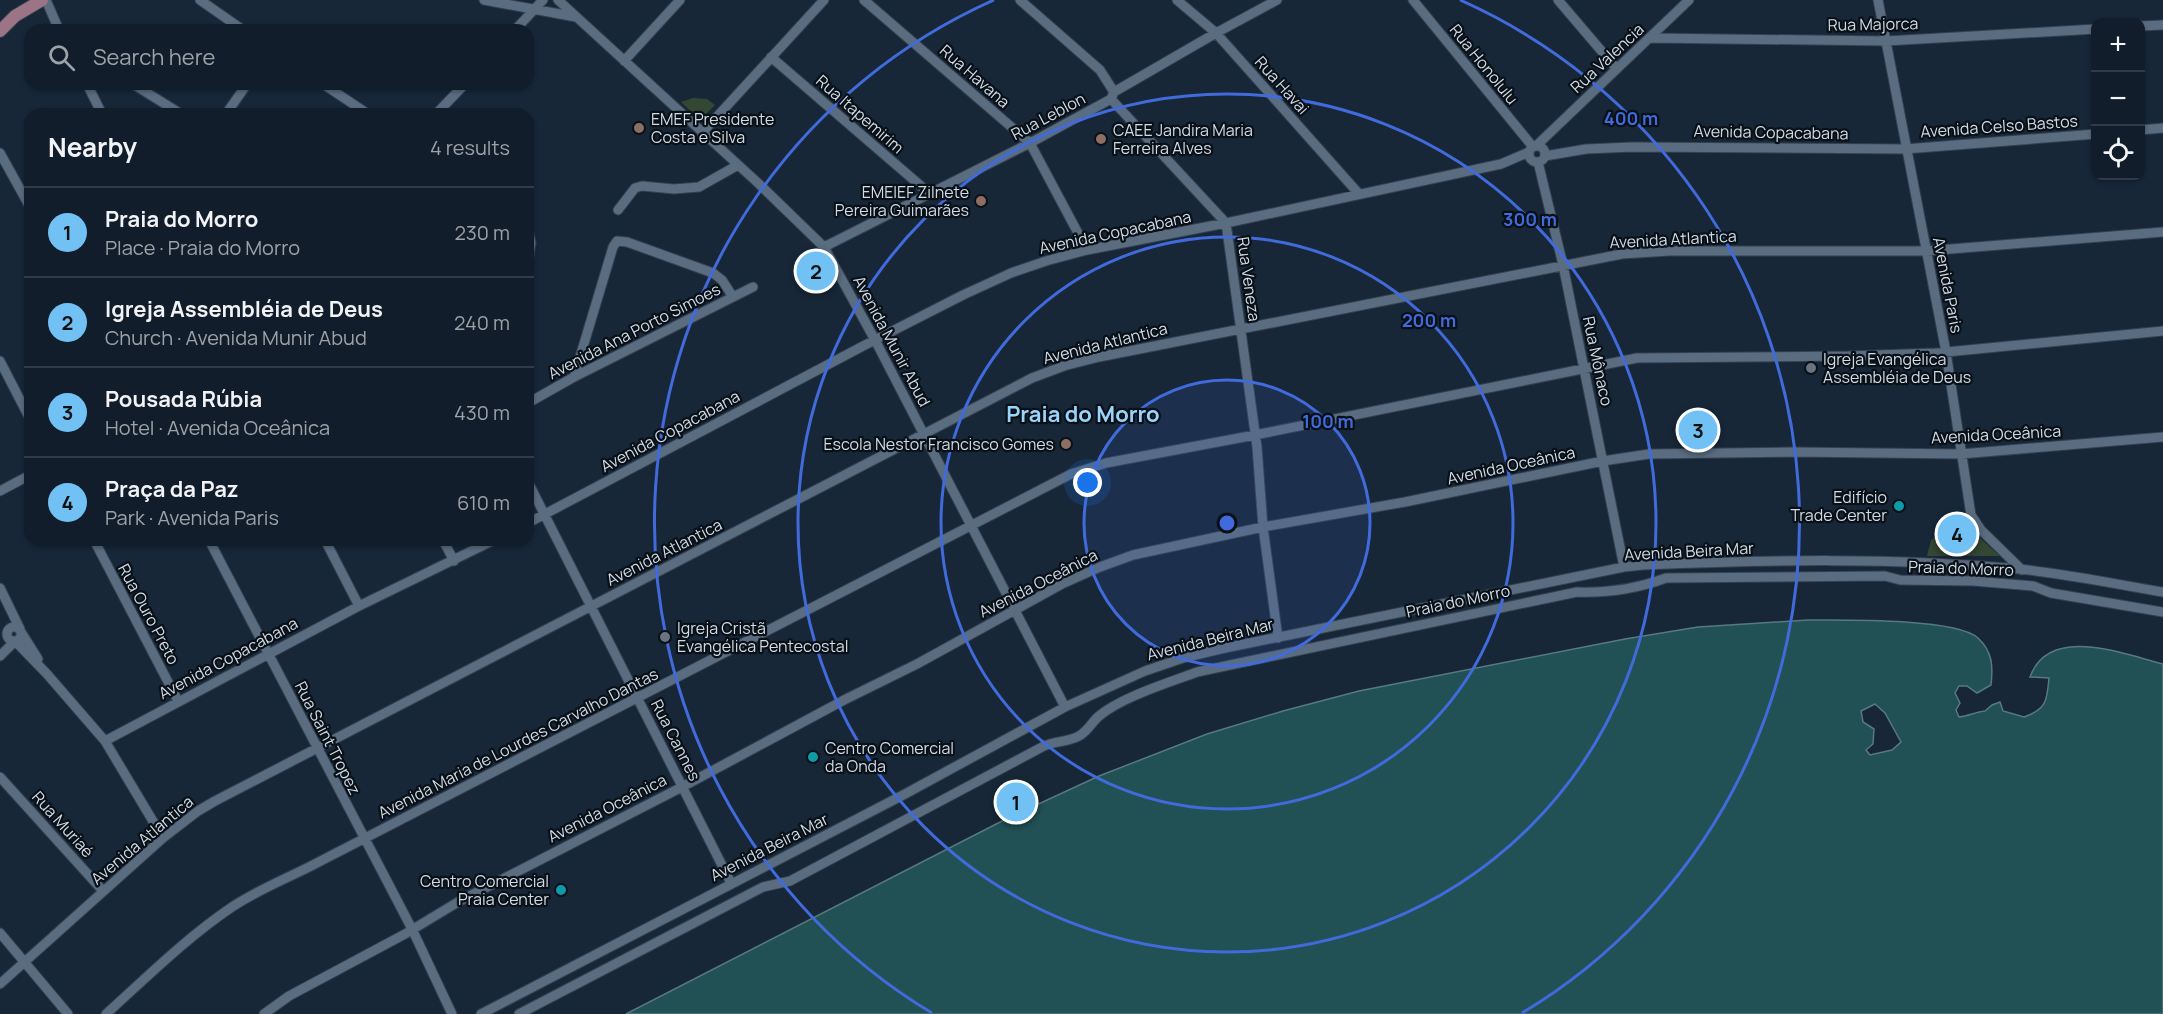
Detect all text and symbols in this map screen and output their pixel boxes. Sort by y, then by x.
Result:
street label: Rua Majorca [1827,12,1919,36]
street label: Rua Valencia [1565,18,1649,98]
map controls [2091,18,2145,180]
button: + [2091,18,2145,72]
street label: Rua Honolulu [1445,19,1523,109]
search box [24,24,534,90]
street label: Rua Havana [935,39,1015,113]
icon: search [45,41,78,74]
text: Search here [93,42,215,72]
street label: Rua Havai [1250,51,1314,119]
street label: Rua Itapemirim [811,70,909,158]
button: − [2091,72,2145,126]
street label: Rua Leblon [1007,87,1089,145]
text: 400 m [1604,106,1658,130]
place label: EMEF Presidente Costa e Silva [651,108,774,148]
street label: Avenida Celso Bastos [1920,110,2078,142]
place label: CAEE Jandira Maria Ferreira Alves [1113,119,1253,159]
street label: Avenida Copacabana [1693,120,1849,144]
marker: EMEF Presidente Costa e Silva [632,121,646,135]
button: locate [2091,126,2145,180]
text: Nearby [48,129,137,165]
marker: CAEE Jandira Maria Ferreira Alves [1094,132,1108,146]
text: 4 results [430,134,510,161]
place label: EMEIEF Zilnete Pereira Guimarães [835,181,969,221]
marker: EMEIEF Zilnete Pereira Guimarães [974,194,988,208]
text: Praia do Morro [105,204,258,234]
street label: Avenida Copacabana [1037,205,1193,259]
text: 300 m [1503,207,1557,231]
text: 1 [63,219,72,246]
text: 230 m [454,219,510,246]
street label: Avenida Atlantica [1609,225,1737,253]
text: Place · Praia do Morro [105,234,300,261]
street label: Rua Veneza [1232,235,1266,323]
street label: Avenida Paris [1928,235,1968,335]
pin: 2 [796,248,836,294]
street label: Avenida Munir Abud [848,272,936,410]
street label: Avenida Ana Porto Simoes [544,278,724,384]
text: Igreja Assembléia de Deus [105,294,383,324]
text: 200 m [1402,308,1456,332]
text: 2 [62,309,73,336]
text: 240 m [454,309,510,336]
street label: Rua Mônaco [1578,314,1618,408]
street label: Avenida Atlantica [1041,317,1169,369]
text: Church · Avenida Munir Abud [105,324,367,351]
place label: Igreja Evangélica Assembléia de Deus [1823,348,1971,388]
marker: Igreja Evangélica Assembléia de Deus [1804,361,1818,375]
text: Pousada Rúbia [105,384,262,414]
street label: Avenida Copacabana [596,385,744,477]
text: 3 [62,399,73,426]
text: 430 m [454,399,510,426]
district label: Praia do Morro [1006,399,1160,429]
pin: 3 [1678,408,1718,452]
text: 100 m [1302,409,1354,433]
text: Hotel · Avenida Oceânica [105,414,330,441]
street label: Avenida Oceânica [1930,420,2062,448]
place label: Escola Nestor Francisco Gomes [823,433,1054,455]
marker: Escola Nestor Francisco Gomes [1059,437,1073,451]
street label: Avenida Oceânica [1445,441,1577,489]
your location [1073,468,1102,497]
text: Praça da Paz [105,474,239,504]
place label: Edifício Trade Center [1791,486,1887,526]
text: 4 [61,489,74,516]
text: 610 m [457,489,510,516]
marker: Edifício Trade Center [1892,499,1906,513]
text: Park · Avenida Paris [105,504,279,531]
pin: 4 [1938,512,1976,556]
street label: Avenida Atlantica [602,513,726,591]
centre of rings [1217,513,1237,533]
street label: Avenida Beira Mar [1624,537,1755,565]
street label: Avenida Oceânica [975,544,1101,622]
street label: Praia do Morro [1908,555,2014,581]
street label: Rua Ouro Preto [113,560,185,668]
street label: Praia do Morro [1404,579,1512,623]
street label: Avenida Copacabana [154,612,302,704]
street label: Avenida Beira Mar [1144,613,1276,665]
place label: Igreja Cristã Evangélica Pentecostal [677,617,848,657]
marker: Igreja Cristã Evangélica Pentecostal [658,630,672,644]
street label: Avenida Maria de Lourdes Carvalho Dantas [374,662,662,824]
street label: Rua Saint Tropez [290,678,366,798]
street label: Rua Cannes [646,695,706,785]
place label: Centro Comercial da Onda [825,737,954,777]
marker: Centro Comercial da Onda [806,750,820,764]
street label: Avenida Oceânica [544,769,670,847]
pin: 1 [996,780,1036,824]
street label: Rua Muriaé [27,786,99,862]
street label: Avenida Atlantica [86,791,198,889]
street label: Avenida Beira Mar [706,808,832,886]
place label: Centro Comercial Praia Center [420,870,549,910]
marker: Centro Comercial Praia Center [554,883,568,897]

